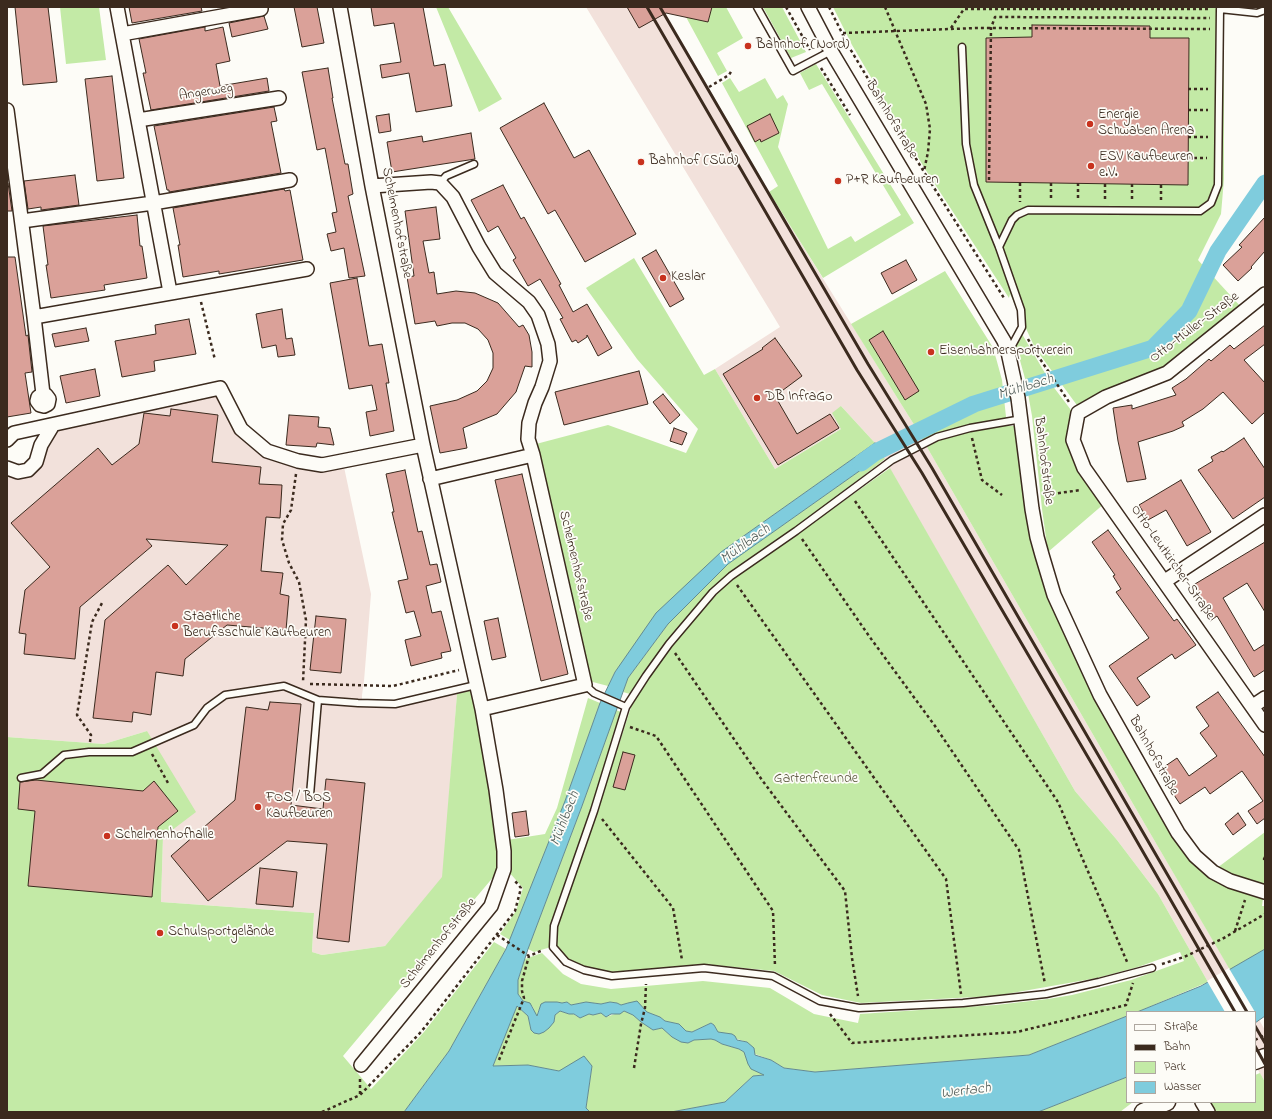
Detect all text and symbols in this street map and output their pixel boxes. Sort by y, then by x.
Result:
place label: Bahnhof (Nord) [756,38,849,54]
marker: Bahnhof (Nord) [743,41,753,51]
street label: Bahnhofstraße [861,78,921,162]
street label: Angerweg [178,80,234,106]
place label: Energie Schwaben Arena [1098,108,1194,140]
marker: Energie Schwaben Arena [1085,119,1095,129]
place label: ESV Kaufbeuren e.V. [1099,150,1193,182]
place label: Bahnhof (Süd) [649,154,738,170]
marker: Bahnhof (Süd) [636,157,646,167]
marker: ESV Kaufbeuren e.V. [1086,161,1096,171]
street label: Schelmenhofstraße [377,166,415,280]
place label: P+R Kaufbeuren [846,173,939,189]
marker: P+R Kaufbeuren [833,176,843,186]
place label: Keslar [671,270,705,286]
marker: Keslar [658,273,668,283]
street label: Otto-Müller-Straße [1147,289,1243,367]
place label: Eisenbahnersportverein [939,344,1073,360]
marker: Eisenbahnersportverein [926,347,936,357]
water label: Mühlbach [996,371,1056,405]
place label: DB InfraGo [765,390,832,406]
marker: DB InfraGo [752,393,762,403]
street label: Bahnhofstraße [1029,416,1057,506]
street label: Otto-Leutkircher-Straße [1126,502,1218,624]
street label: Schelmenhofstraße [554,509,596,623]
water label: Mühlbach [718,521,774,569]
place label: Staatliche Berufsschule Kaufbeuren [183,610,331,642]
marker: Staatliche Berufsschule Kaufbeuren [170,621,180,631]
street label: Bahnhofstraße [1124,713,1182,799]
park label: Gartenfreunde [774,772,858,788]
water label: Mühlbach [547,789,585,849]
place label: FOS / BOS Kaufbeuren [266,791,333,824]
marker: FOS / BOS Kaufbeuren [253,802,263,812]
place label: Schelmenhofhalle [115,828,214,844]
marker: Schelmenhofhalle [102,831,112,841]
street label: Schelmenhofstraße [397,895,481,993]
place label: Schulsportgelände [168,925,274,941]
marker: Schulsportgelände [155,928,165,938]
legend [1126,1011,1256,1103]
text: Straße [1164,1018,1198,1036]
text: Bahn [1164,1038,1190,1056]
text: Park [1164,1058,1186,1076]
text: Wasser [1164,1078,1201,1096]
water label: Wertach [940,1080,992,1104]

